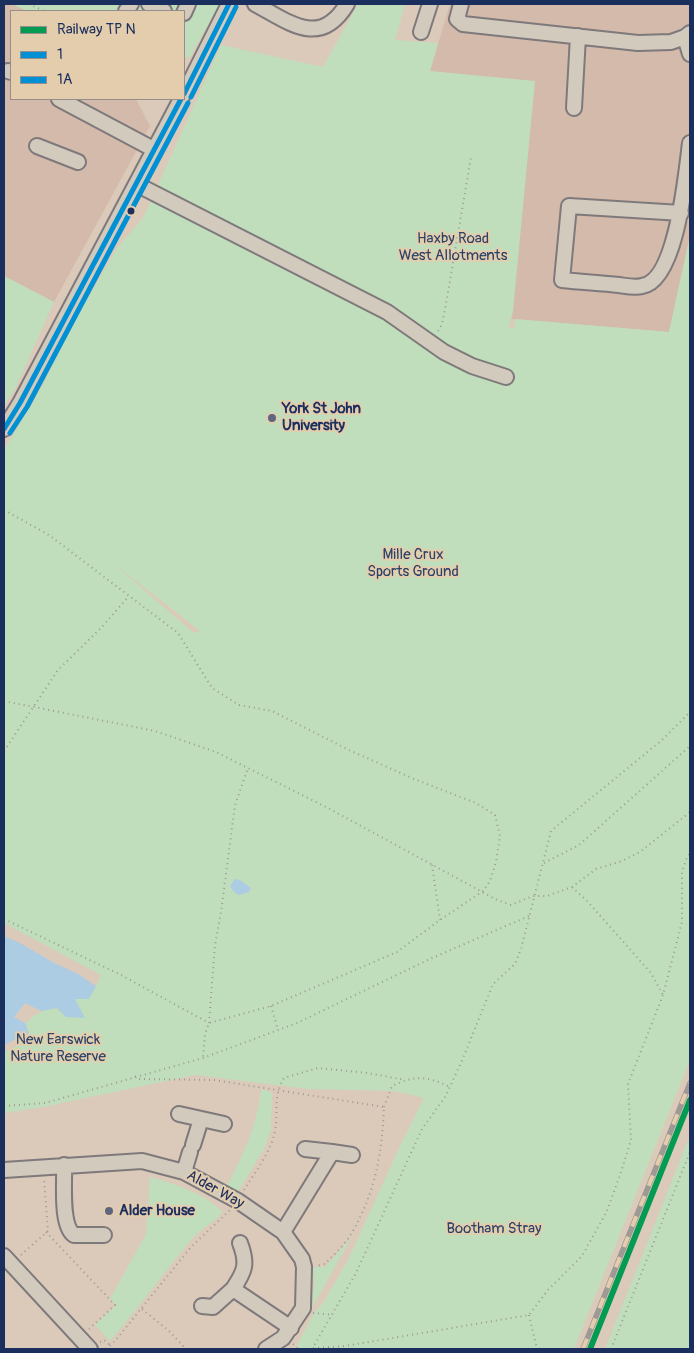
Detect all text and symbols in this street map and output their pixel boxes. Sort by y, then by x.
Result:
legend [10,10,185,100]
text: Railway TP N [57,20,136,39]
text: 1 [57,45,63,64]
text: 1A [57,70,73,89]
unlabelled marker [126,206,136,216]
park label: Haxby Road West Allotments [399,230,507,265]
place label: York St John University [282,400,361,435]
marker: York St John University [266,412,278,424]
park label: Mille Crux Sports Ground [367,546,459,581]
park label: New Earswick Nature Reserve [10,1031,106,1066]
street label: Alder Way [183,1167,247,1213]
place label: Alder House [119,1202,195,1220]
marker: Alder House [103,1205,115,1217]
park label: Bootham Stray [447,1220,541,1238]

